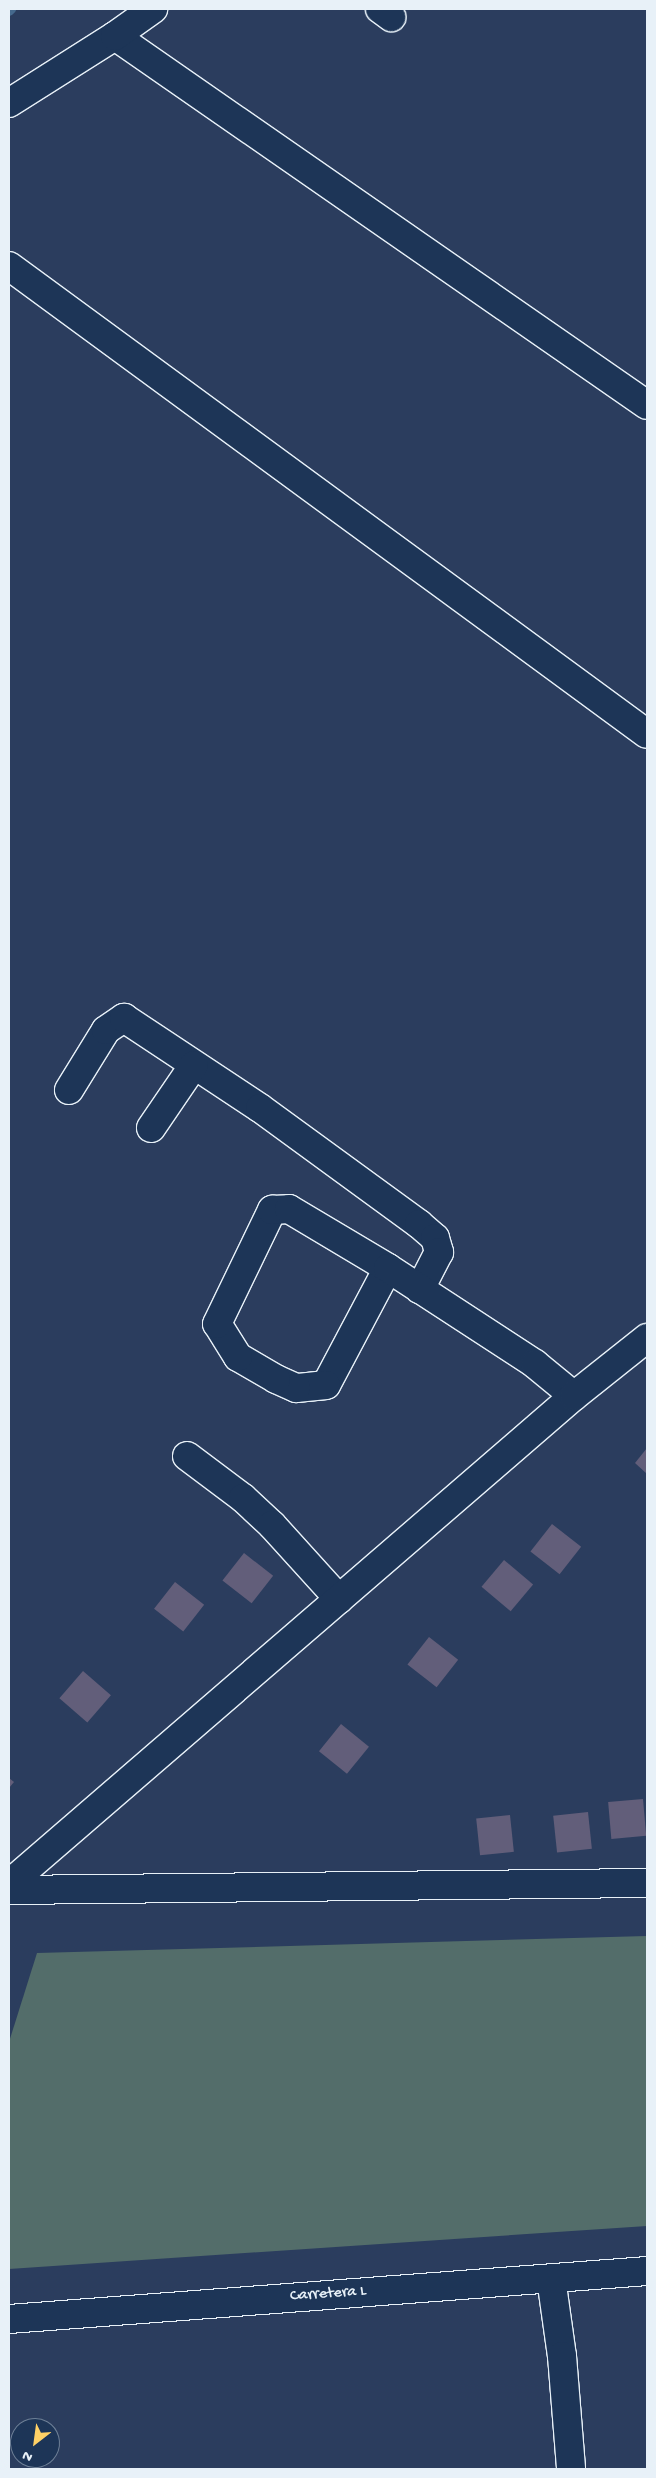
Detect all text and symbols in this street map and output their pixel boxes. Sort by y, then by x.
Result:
street label: Carretera L [289,2283,367,2307]
north arrow [10,2418,60,2468]
text: N [20,2446,36,2465]

